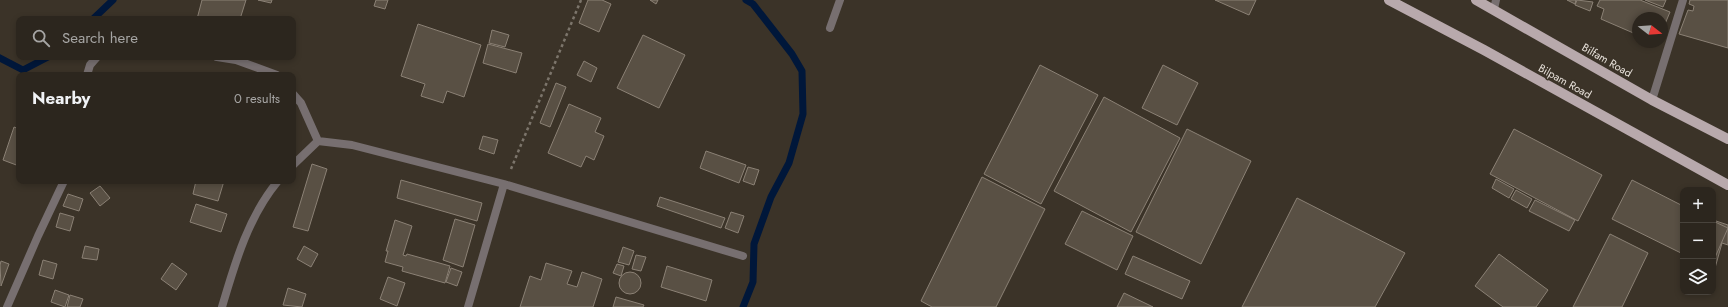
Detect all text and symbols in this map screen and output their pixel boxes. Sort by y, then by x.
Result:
north arrow [1632,12,1668,48]
search box [16,16,296,60]
icon: search [30,27,52,49]
text: Search here [62,27,138,49]
street label: Bilfam Road [1579,39,1635,81]
street label: Bilpam Road [1535,60,1595,102]
text: Nearby [32,86,90,110]
text: 0 results [234,89,280,108]
map controls [1680,187,1716,295]
button: + [1680,187,1716,223]
button: − [1680,223,1716,259]
button: layers [1680,259,1716,295]

